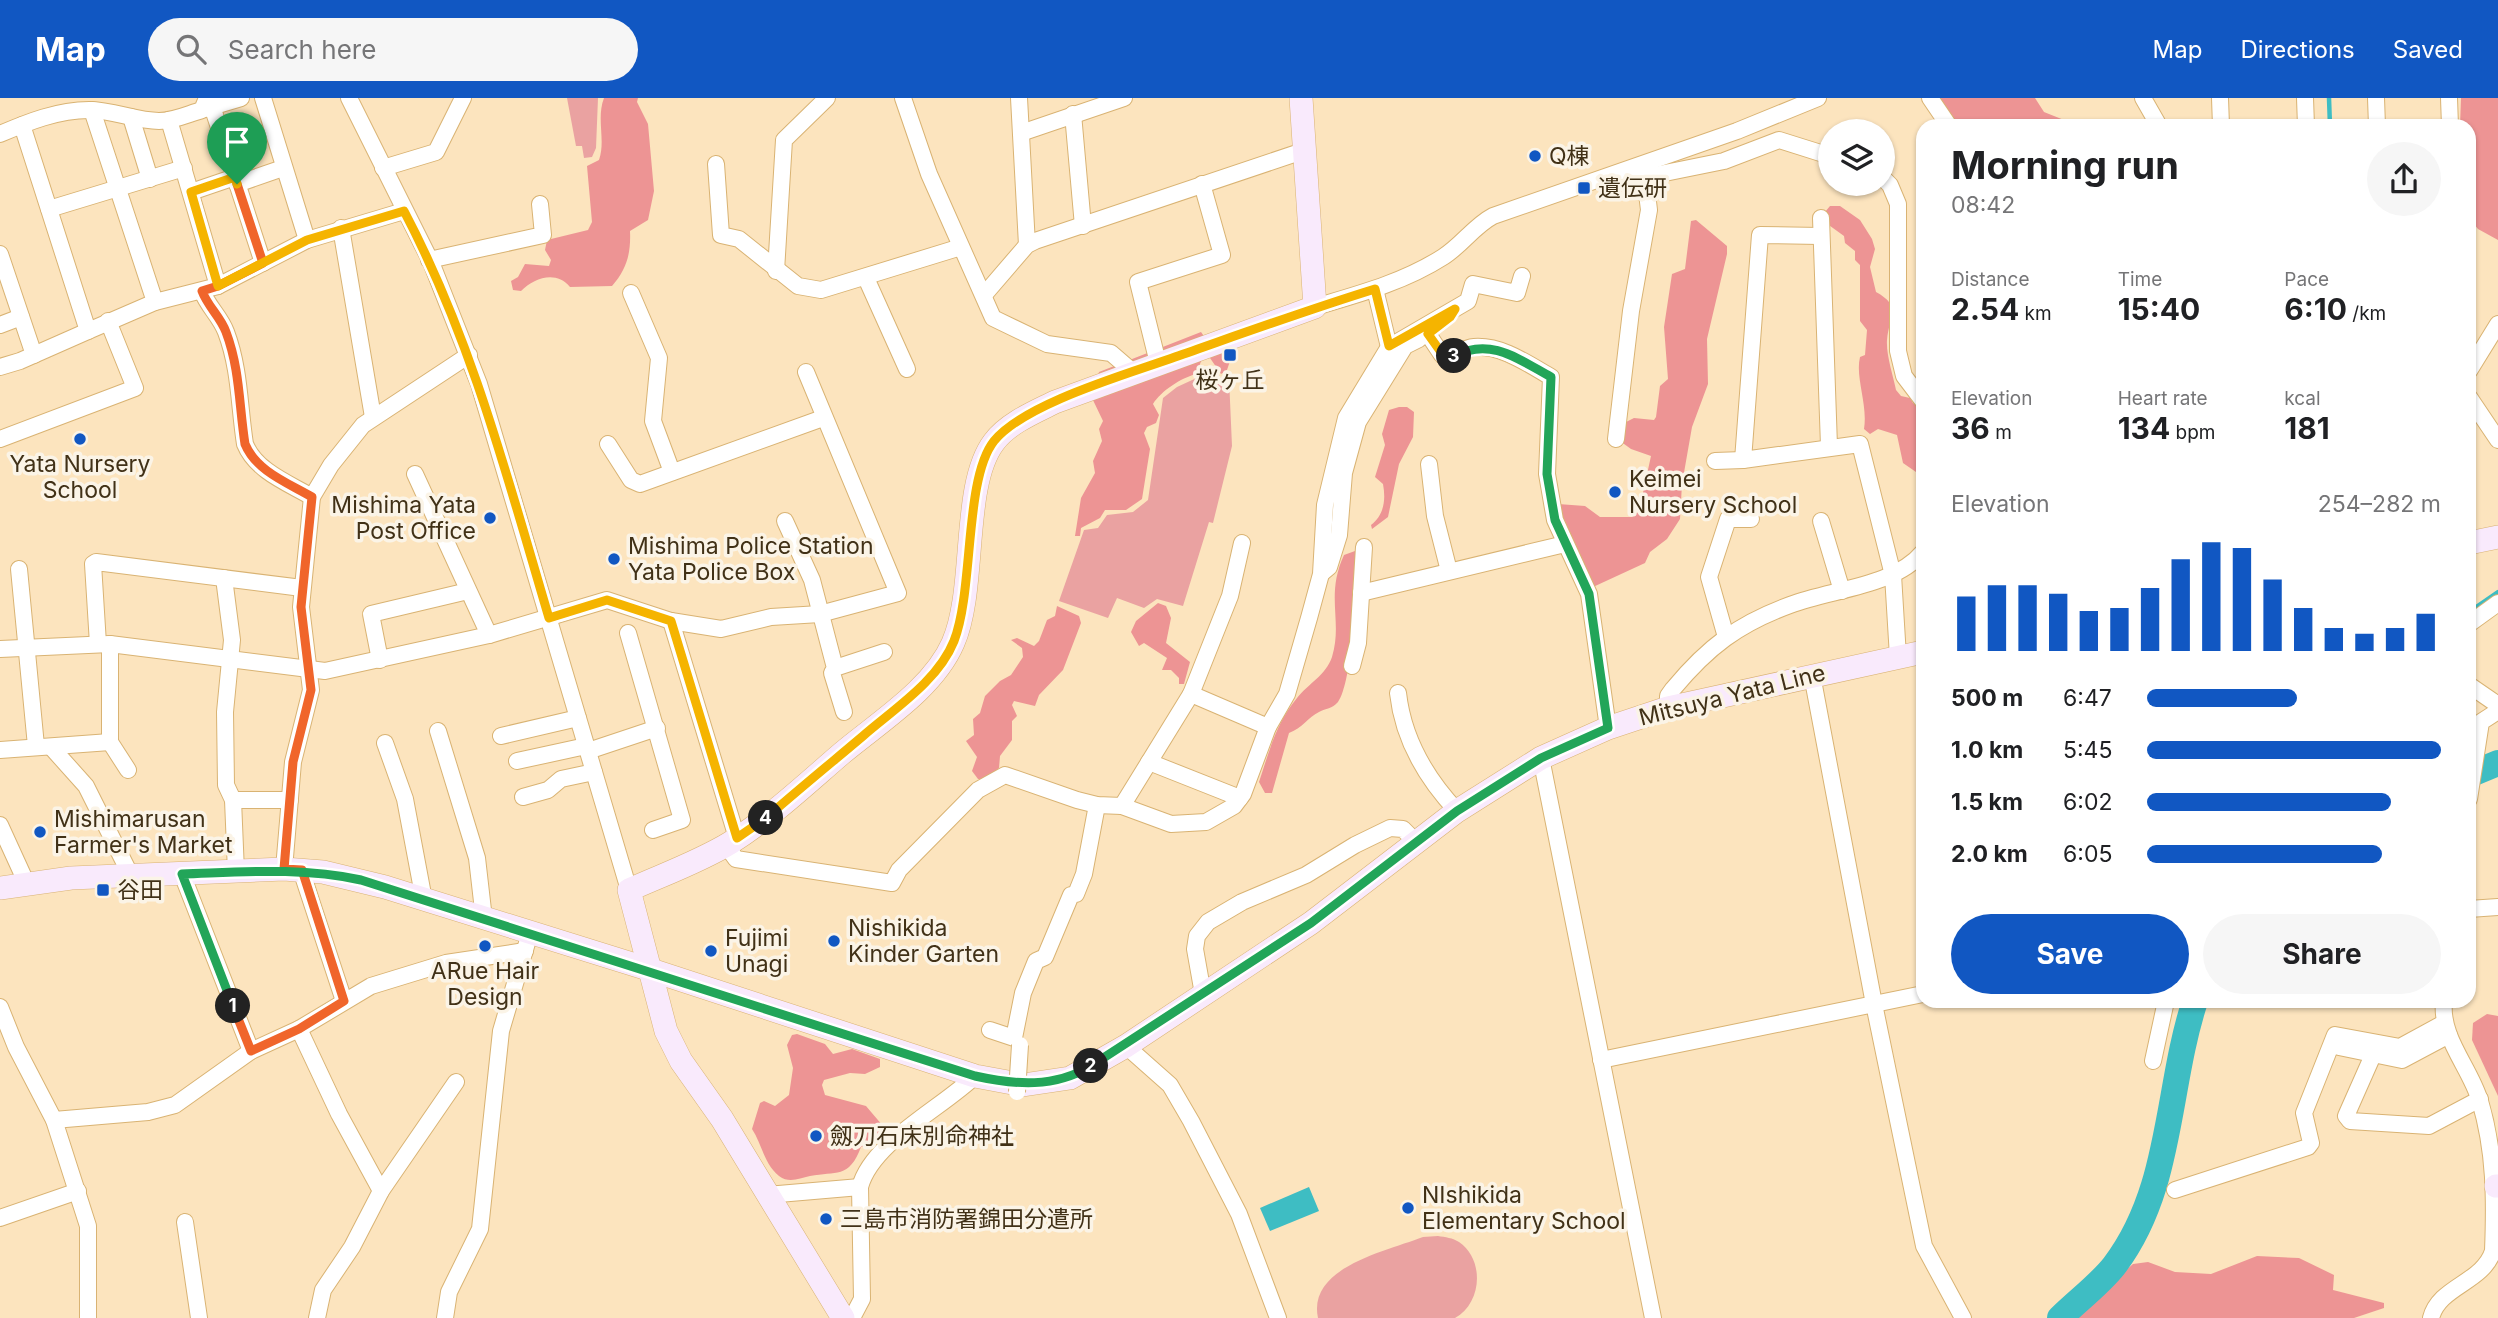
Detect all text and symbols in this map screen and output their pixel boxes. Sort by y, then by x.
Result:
search box [148,18,638,81]
text: Map [35,29,106,69]
icon: search [172,30,210,68]
text: Search here [228,34,376,65]
text: Map [2153,35,2202,64]
text: Directions [2240,35,2355,64]
text: Saved [2393,35,2463,64]
pin [207,112,267,184]
map controls [1818,119,1895,196]
button: layers [1818,119,1895,196]
icon: arrive [218,123,256,161]
place label: Q棟 [1549,142,1590,170]
text: Morning run [1951,142,2179,188]
button: share [2367,142,2441,216]
marker: Q棟 [1527,148,1543,164]
place label: 遺伝研 [1598,174,1667,202]
marker: 遺伝研 [1576,180,1592,196]
text: 08:42 [1951,191,2015,219]
text: Distance [1951,268,2029,291]
text: Time [2118,268,2162,291]
text: Pace [2284,268,2329,291]
text: 2.54 [1951,291,2019,327]
text: 15:40 [2118,291,2200,327]
text: 6:10 [2284,291,2347,327]
text: km [2019,302,2052,325]
text: /km [2347,302,2386,325]
pin: 3 [1436,338,1472,374]
text: 3 [1447,344,1460,367]
marker: 桜ヶ丘 [1222,347,1238,363]
place label: 桜ヶ丘 [1196,366,1265,394]
text: Elevation [1951,387,2032,410]
text: Heart rate [2118,387,2208,410]
text: kcal [2284,387,2321,410]
text: 36 [1951,410,1990,446]
text: 134 [2118,410,2170,446]
text: 181 [2284,410,2330,446]
text: m [1990,421,2012,444]
text: bpm [2170,421,2216,444]
marker: Yata Nursery School [72,431,88,447]
place label: Yata Nursery School [10,450,151,504]
place label: Keimei Nursery School [1629,465,1797,519]
marker: Keimei Nursery School [1607,484,1623,500]
text: Elevation [1951,490,2050,518]
text: 254–282 m [2318,490,2441,518]
place label: Mishima Yata Post Office [331,491,476,545]
marker: Mishima Yata Post Office [482,510,498,526]
place label: Mishima Police Station Yata Police Box [628,532,874,586]
marker: Mishima Police Station Yata Police Box [606,551,622,567]
street label: Mitsuya Yata Line [1636,658,1828,732]
text: 500 m [1951,684,2023,712]
text: 6:47 [2063,684,2112,712]
text: 1.0 km [1951,736,2023,764]
text: 5:45 [2063,736,2112,764]
text: 1.5 km [1951,788,2023,816]
text: 6:02 [2063,788,2112,816]
pin: 4 [748,800,784,836]
place label: Mishimarusan Farmer's Market [54,805,233,859]
text: 4 [759,806,772,829]
marker: Mishimarusan Farmer's Market [32,824,48,840]
text: 2.0 km [1951,840,2028,868]
text: 6:05 [2063,840,2112,868]
place label: 谷田 [117,876,163,904]
marker: 谷田 [95,882,111,898]
place label: Nishikida Kinder Garten [848,914,999,968]
button: Save [1951,914,2189,994]
button: Share [2203,914,2441,994]
place label: Fujimi Unagi [725,924,788,978]
marker: Nishikida Kinder Garten [826,933,842,949]
marker: ARue Hair Design [477,938,493,954]
marker: Fujimi Unagi [703,943,719,959]
place label: ARue Hair Design [431,957,540,1011]
pin: 1 [216,988,250,1024]
text: 1 [228,994,237,1017]
pin: 2 [1074,1048,1108,1084]
text: 2 [1085,1054,1096,1077]
place label: 劔刀石床別命神社 [830,1122,1014,1150]
marker: 劔刀石床別命神社 [808,1128,824,1144]
place label: NIshikida Elementary School [1422,1181,1626,1235]
marker: NIshikida Elementary School [1400,1200,1416,1216]
place label: 三島市消防署錦田分遣所 [840,1205,1093,1233]
marker: 三島市消防署錦田分遣所 [818,1211,834,1227]

